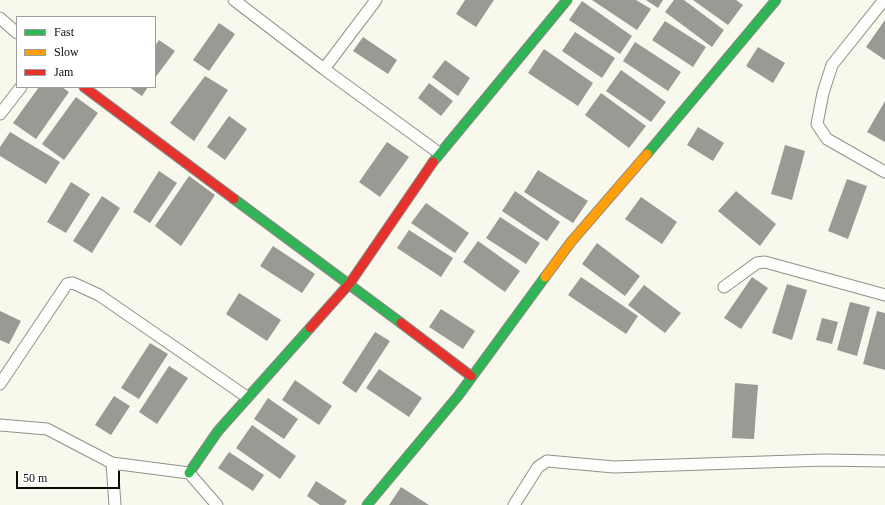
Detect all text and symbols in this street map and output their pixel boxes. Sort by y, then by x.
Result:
legend [16,16,156,88]
text: Fast [54,25,74,39]
text: Slow [54,45,79,59]
text: Jam [54,65,73,79]
scale bar [18,463,122,489]
text: 50 m [23,471,47,485]

